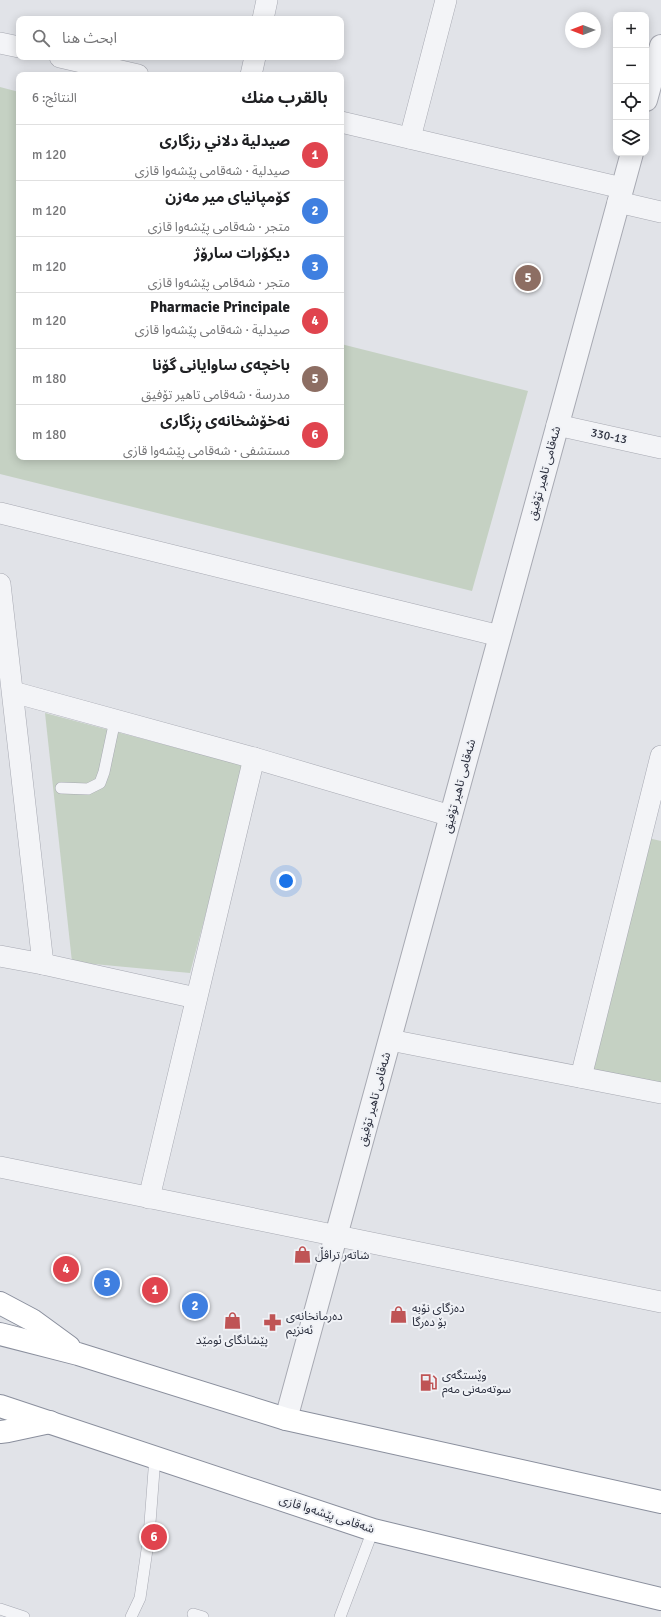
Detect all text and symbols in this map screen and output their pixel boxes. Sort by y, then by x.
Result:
north arrow [565,12,601,48]
map controls [613,12,649,156]
button: + [613,12,649,48]
search box [16,16,344,60]
icon: search [30,27,52,49]
text: ابحث هنا [62,29,117,47]
button: − [613,48,649,84]
button: locate [613,84,649,120]
text: بالقرب منك [241,87,328,108]
text: النتائج: 6 [32,90,77,106]
button: layers [613,120,649,156]
text: صيدلية دلاني رزگاری [159,132,290,150]
text: 120 m [32,147,66,163]
text: 1 [311,147,319,163]
text: صيدلية · شەقامی پێشەوا قازی [135,163,290,179]
text: کۆمپانیای میر مەزن [165,188,290,206]
text: 120 m [32,203,66,219]
text: 2 [311,203,319,219]
text: متجر · شەقامی پێشەوا قازی [148,219,290,235]
text: دیکۆرات سارۆژ [194,244,290,262]
text: 120 m [32,259,66,275]
text: 3 [311,259,319,275]
pin: 5 [515,263,541,293]
text: متجر · شەقامی پێشەوا قازی [148,275,290,291]
text: Pharmacie Principale [150,298,290,316]
text: 120 m [32,313,66,329]
text: 4 [311,313,319,329]
text: صيدلية · شەقامی پێشەوا قازی [135,322,290,338]
text: باخچەی ساوایانی گۆنا [152,356,290,374]
text: 180 m [32,371,66,387]
text: 5 [311,371,319,387]
text: مدرسة · شەقامی تاهیر تۆفیق [141,387,290,403]
text: نەخۆشخانەی ڕزگاری [160,412,290,430]
street label: شەقامی تاهیر تۆفیق [525,425,564,522]
street label: 330-13 [589,425,628,448]
text: 180 m [32,427,66,443]
text: 6 [311,427,319,443]
text: مستشفى · شەقامی پێشەوا قازی [123,443,290,459]
street label: شەقامی تاهیر تۆفیق [440,738,479,835]
your location [276,871,296,891]
street label: شەقامی تاهیر تۆفیق [355,1051,394,1148]
shop icon: شاتەر تراڤڵ [292,1245,312,1265]
place label: شاتەر تراڤڵ [315,1246,369,1263]
pin: 4 [53,1254,79,1284]
pin: 3 [94,1268,120,1298]
pin: 1 [142,1275,168,1305]
pin: 2 [182,1291,208,1321]
place label: دەزگای نۆبە بۆ دەرگا [412,1301,465,1330]
shop icon: دەزگای نۆبە بۆ دەرگا [389,1305,409,1325]
place label: دەرمانخانەی ئەنزیم [286,1309,343,1339]
shop icon: پێشانگای ئومێد [222,1311,242,1331]
pharmacy icon: دەرمانخانەی ئەنزیم [263,1313,283,1333]
place label: پێشانگای ئومێد [196,1333,268,1348]
place label: وێستگەی سوتەمەنی مەم [442,1368,511,1398]
fuel station icon: وێستگەی سوتەمەنی مەم [419,1372,439,1392]
street label: شەقامی پێشەوا قازی [277,1492,376,1537]
pin: 6 [141,1522,167,1552]

